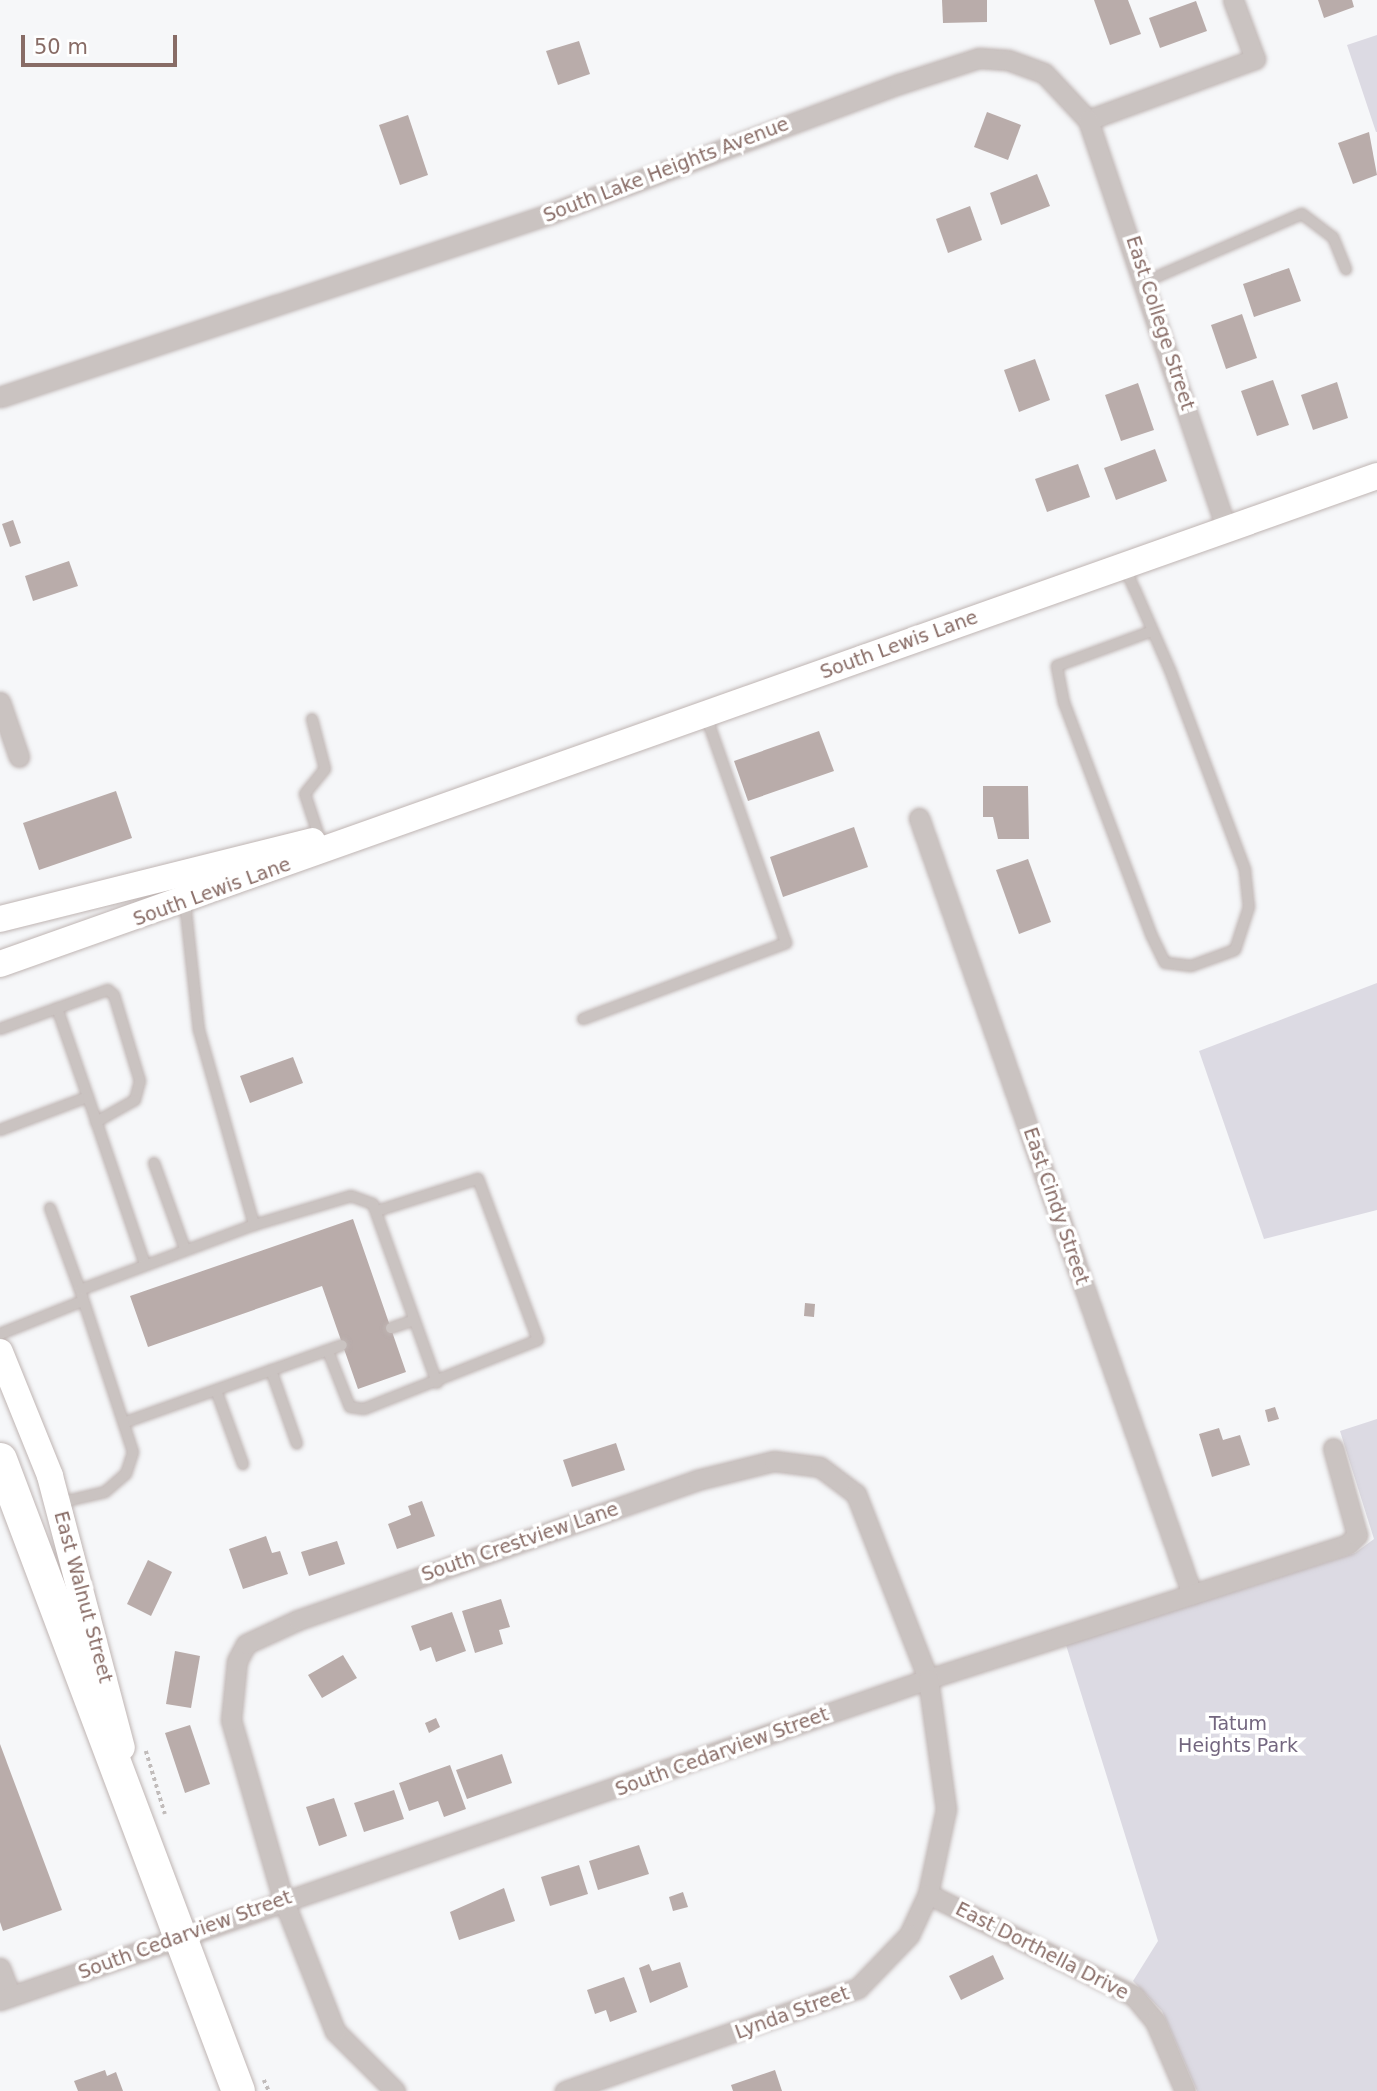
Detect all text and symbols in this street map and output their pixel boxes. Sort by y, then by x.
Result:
scale bar [24,21,180,65]
text: 50 m [34,35,88,59]
street label: South Lake Heights Avenue [540,113,792,227]
street label: East College Street [1121,233,1199,413]
street label: South Lewis Lane [817,606,981,684]
street label: South Lewis Lane [130,853,294,931]
street label: East Cindy Street [1018,1124,1094,1288]
street label: South Crestview Lane [419,1498,621,1586]
street label: East Walnut Street [49,1509,117,1685]
street label: South Cedarview Street [612,1703,832,1801]
park label: Tatum Heights Park [1178,1713,1298,1757]
street label: South Cedarview Street [75,1886,295,1984]
street label: East Dorthella Drive [952,1897,1132,2005]
street label: Lynda Street [732,1982,852,2044]

